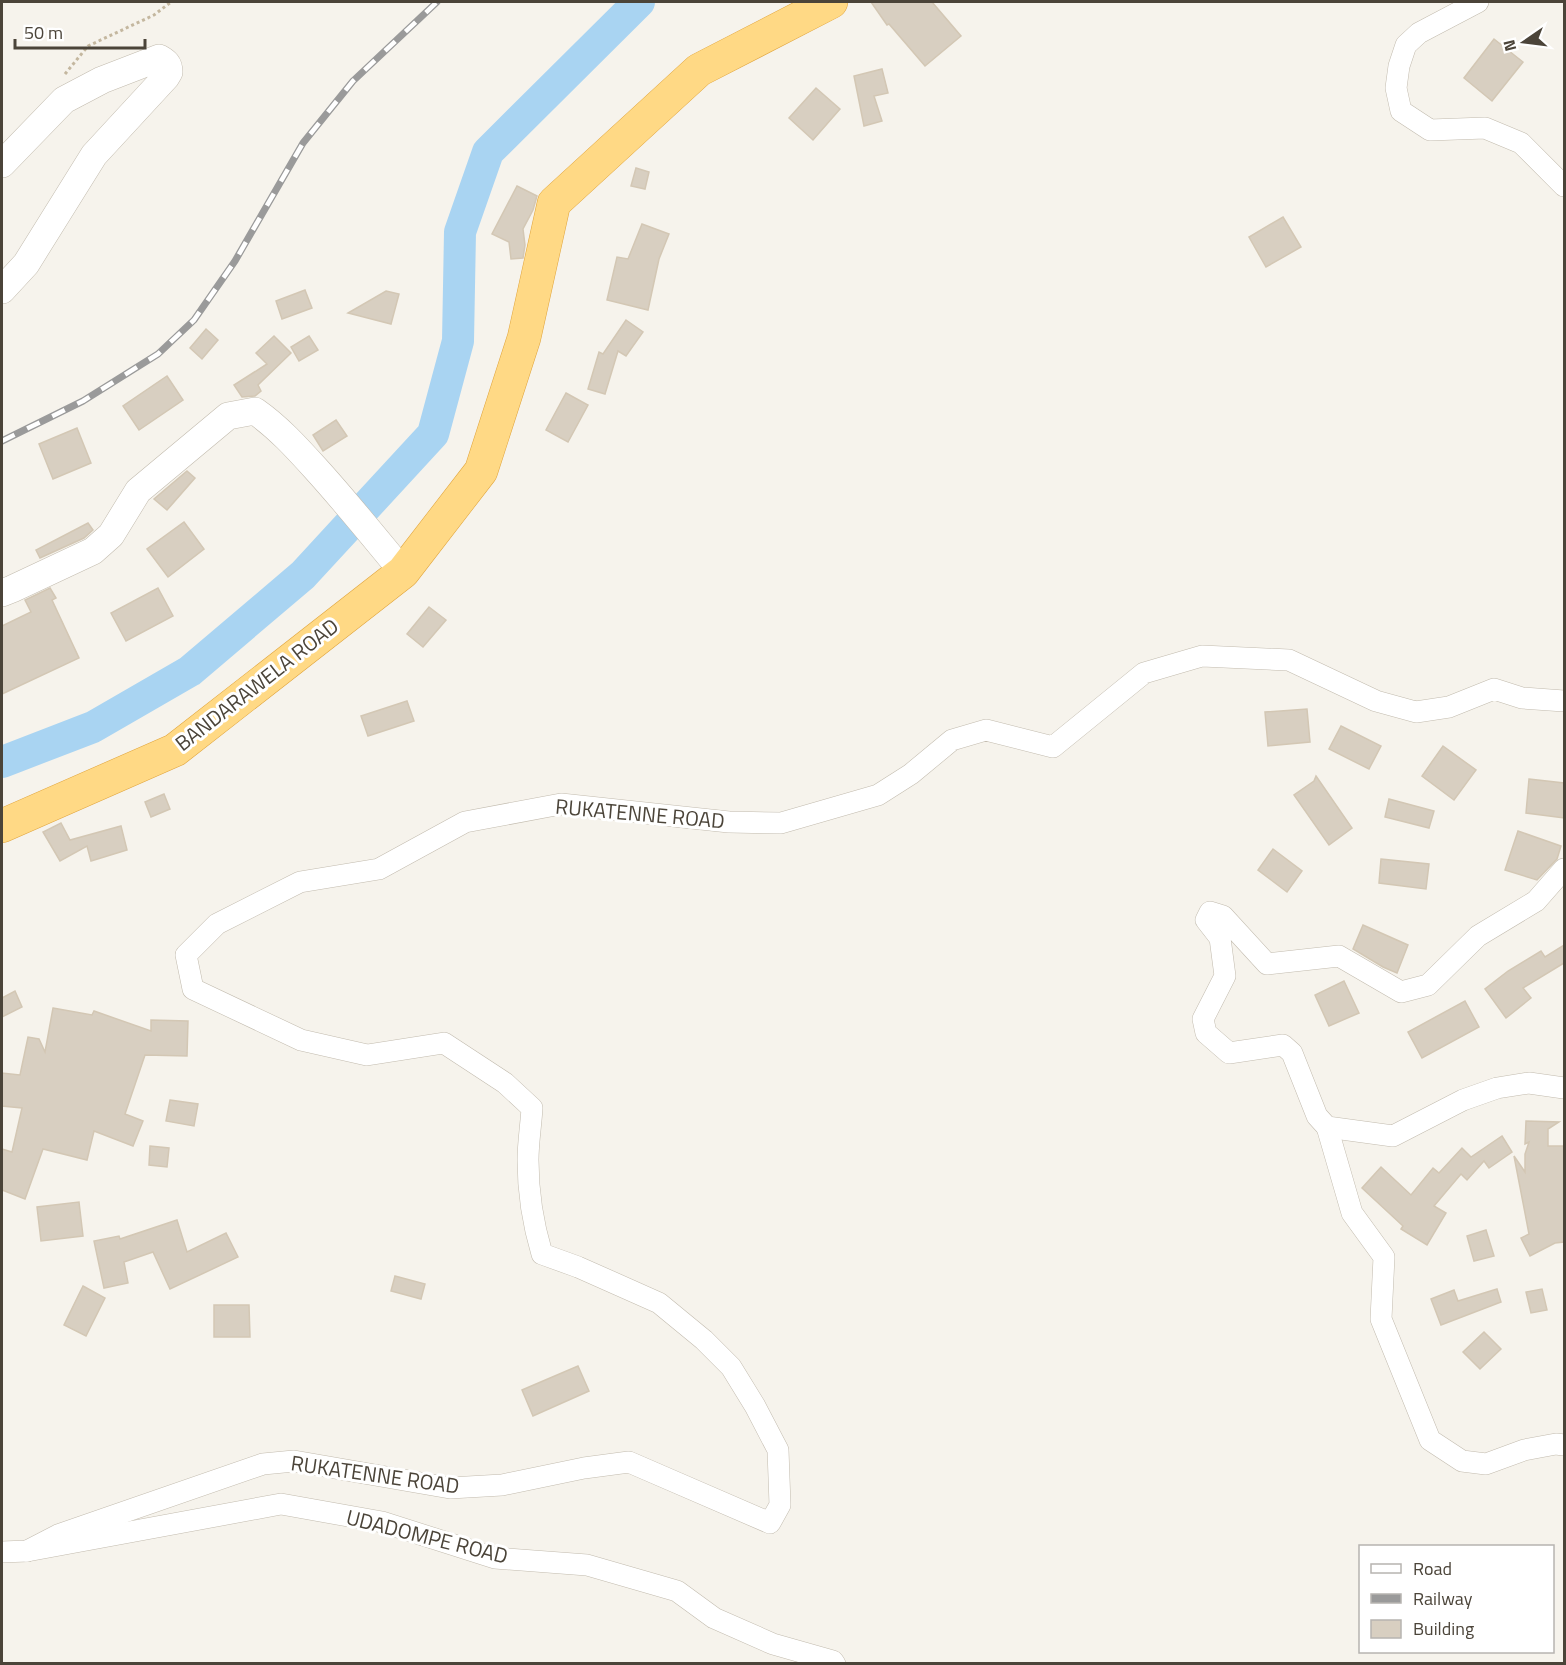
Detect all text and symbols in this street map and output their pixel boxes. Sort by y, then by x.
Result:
scale bar [15,12,146,50]
north arrow [1494,12,1554,72]
text: 50 m [24,19,63,46]
text: N [1496,37,1522,54]
street label: BANDARAWELA ROAD [168,610,345,758]
street label: RUKATENNE ROAD [554,790,726,836]
street label: RUKATENNE ROAD [289,1446,461,1502]
street label: UDADOMPE ROAD [343,1500,511,1572]
legend [1359,1545,1554,1653]
text: Road [1413,1555,1452,1582]
text: Railway [1413,1585,1473,1612]
text: Building [1413,1615,1474,1642]

